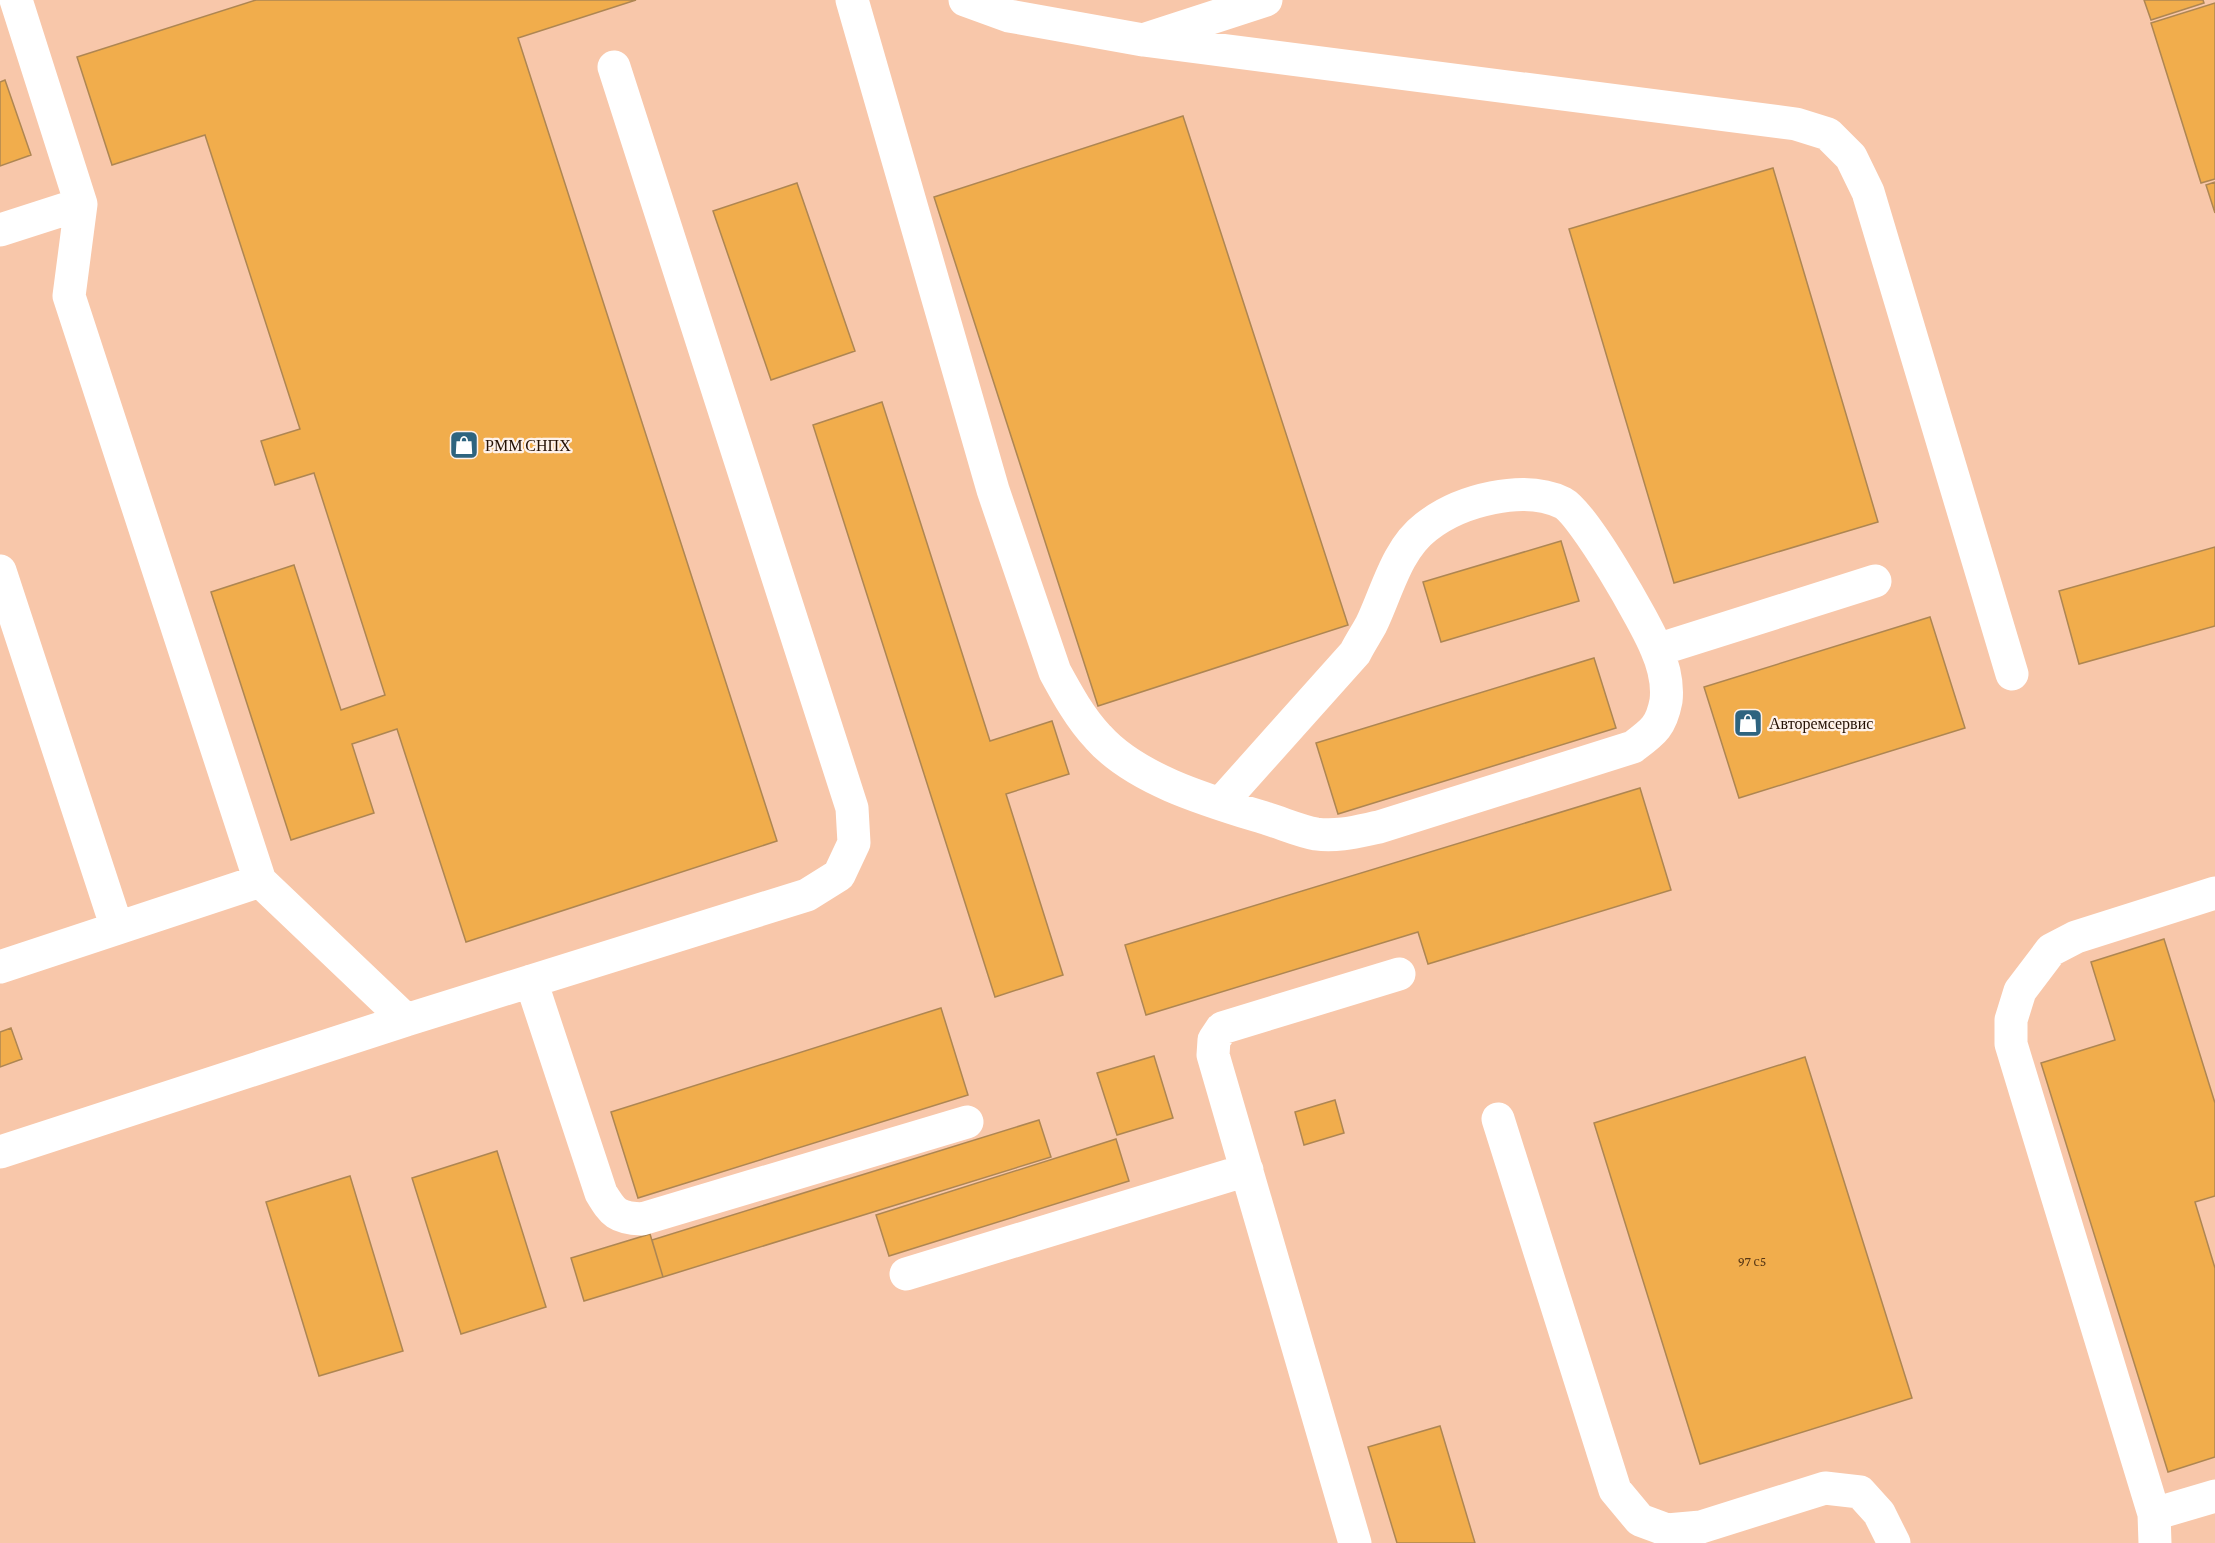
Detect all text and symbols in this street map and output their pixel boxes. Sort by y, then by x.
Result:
shop icon: РММ СНПХ [448,429,480,461]
place label: РММ СНПХ [485,437,571,454]
shop icon: Авторемсервис [1732,707,1764,739]
place label: Авторемсервис [1769,715,1873,733]
house number: 97 с5 [1738,1253,1766,1269]

